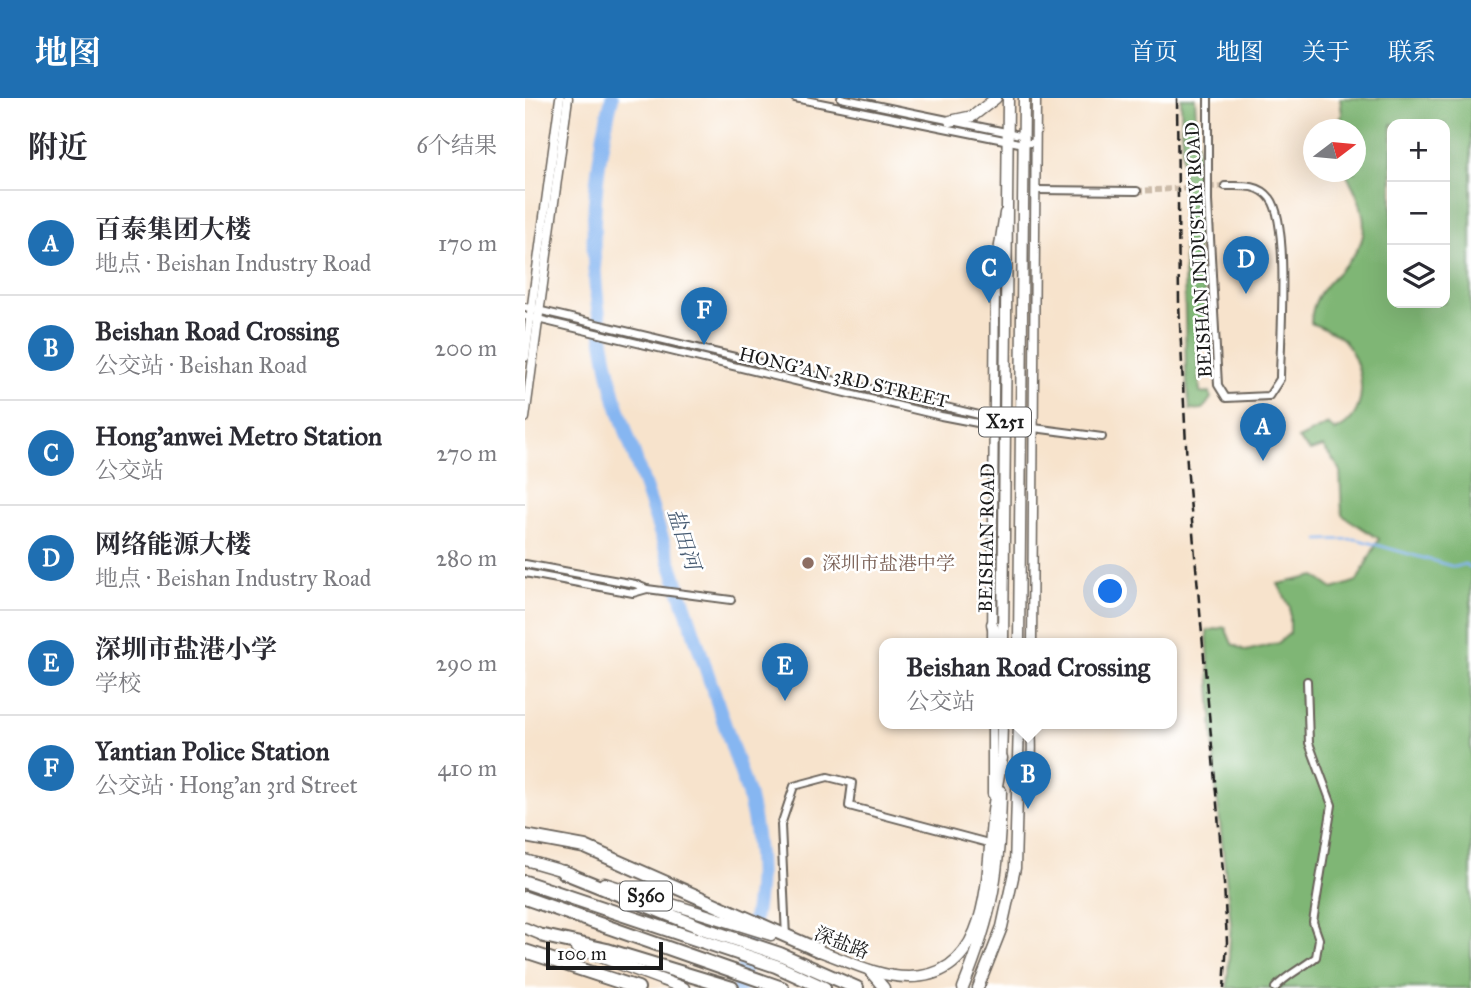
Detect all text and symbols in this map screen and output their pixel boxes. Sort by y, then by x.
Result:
text: 地图 [35,33,101,73]
text: 首页 [1130,37,1178,67]
text: 地图 [1216,37,1264,67]
text: 关于 [1302,37,1350,67]
text: 联系 [1388,37,1436,67]
north arrow [1303,119,1366,182]
map controls [1387,119,1450,308]
button: + [1387,119,1450,182]
street label: BEISHAN INDUSTRY ROAD [1180,121,1217,379]
text: 附近 [28,129,88,165]
text: 6个结果 [416,131,497,159]
button: − [1387,182,1450,245]
text: 百泰集团大楼 [95,213,251,245]
text: A [43,229,59,257]
text: 170 m [438,229,497,257]
pin: D [1223,236,1269,294]
pin: C [966,245,1012,303]
button: layers [1387,245,1450,308]
text: 地点 · Beishan Industry Road [95,249,371,277]
pin: F [681,287,727,345]
text: Beishan Road Crossing [95,315,339,347]
text: B [43,334,59,362]
text: 200 m [435,334,497,362]
street label: HONG'AN 3RD STREET [737,342,951,413]
text: 公交站 · Beishan Road [95,351,307,379]
pin: A [1240,403,1286,461]
road number: X251 [979,408,1031,436]
text: Hong'anwei Metro Station [95,420,382,452]
text: C [43,439,59,467]
text: 270 m [436,439,497,467]
text: 公交站 [95,456,164,484]
street label: BEISHAN ROAD [974,463,999,613]
water label: 盐田河 [662,505,707,577]
text: 网络能源大楼 [95,528,251,560]
text: D [42,544,60,572]
text: 280 m [436,544,497,572]
place label: 深圳市盐港中学 [822,552,955,575]
marker: 深圳市盐港中学 [800,555,816,571]
text: 地点 · Beishan Industry Road [95,564,371,592]
your location [1093,574,1127,608]
text: 深圳市盐港小学 [95,633,277,665]
popup [879,638,1177,729]
pin: E [762,643,808,701]
text: E [43,649,59,677]
text: 290 m [436,649,497,677]
text: Beishan Road Crossing [906,651,1150,683]
text: 学校 [95,669,141,697]
text: 公交站 [906,687,975,715]
text: Yantian Police Station [95,735,329,767]
pin: B [1005,751,1051,809]
text: F [43,754,59,782]
text: 410 m [438,754,497,782]
text: 公交站 · Hong'an 3rd Street [95,771,358,799]
road number: S360 [620,882,672,910]
street label: 深盐路 [811,922,873,963]
scale bar [546,939,663,971]
text: 100 m [557,942,607,965]

